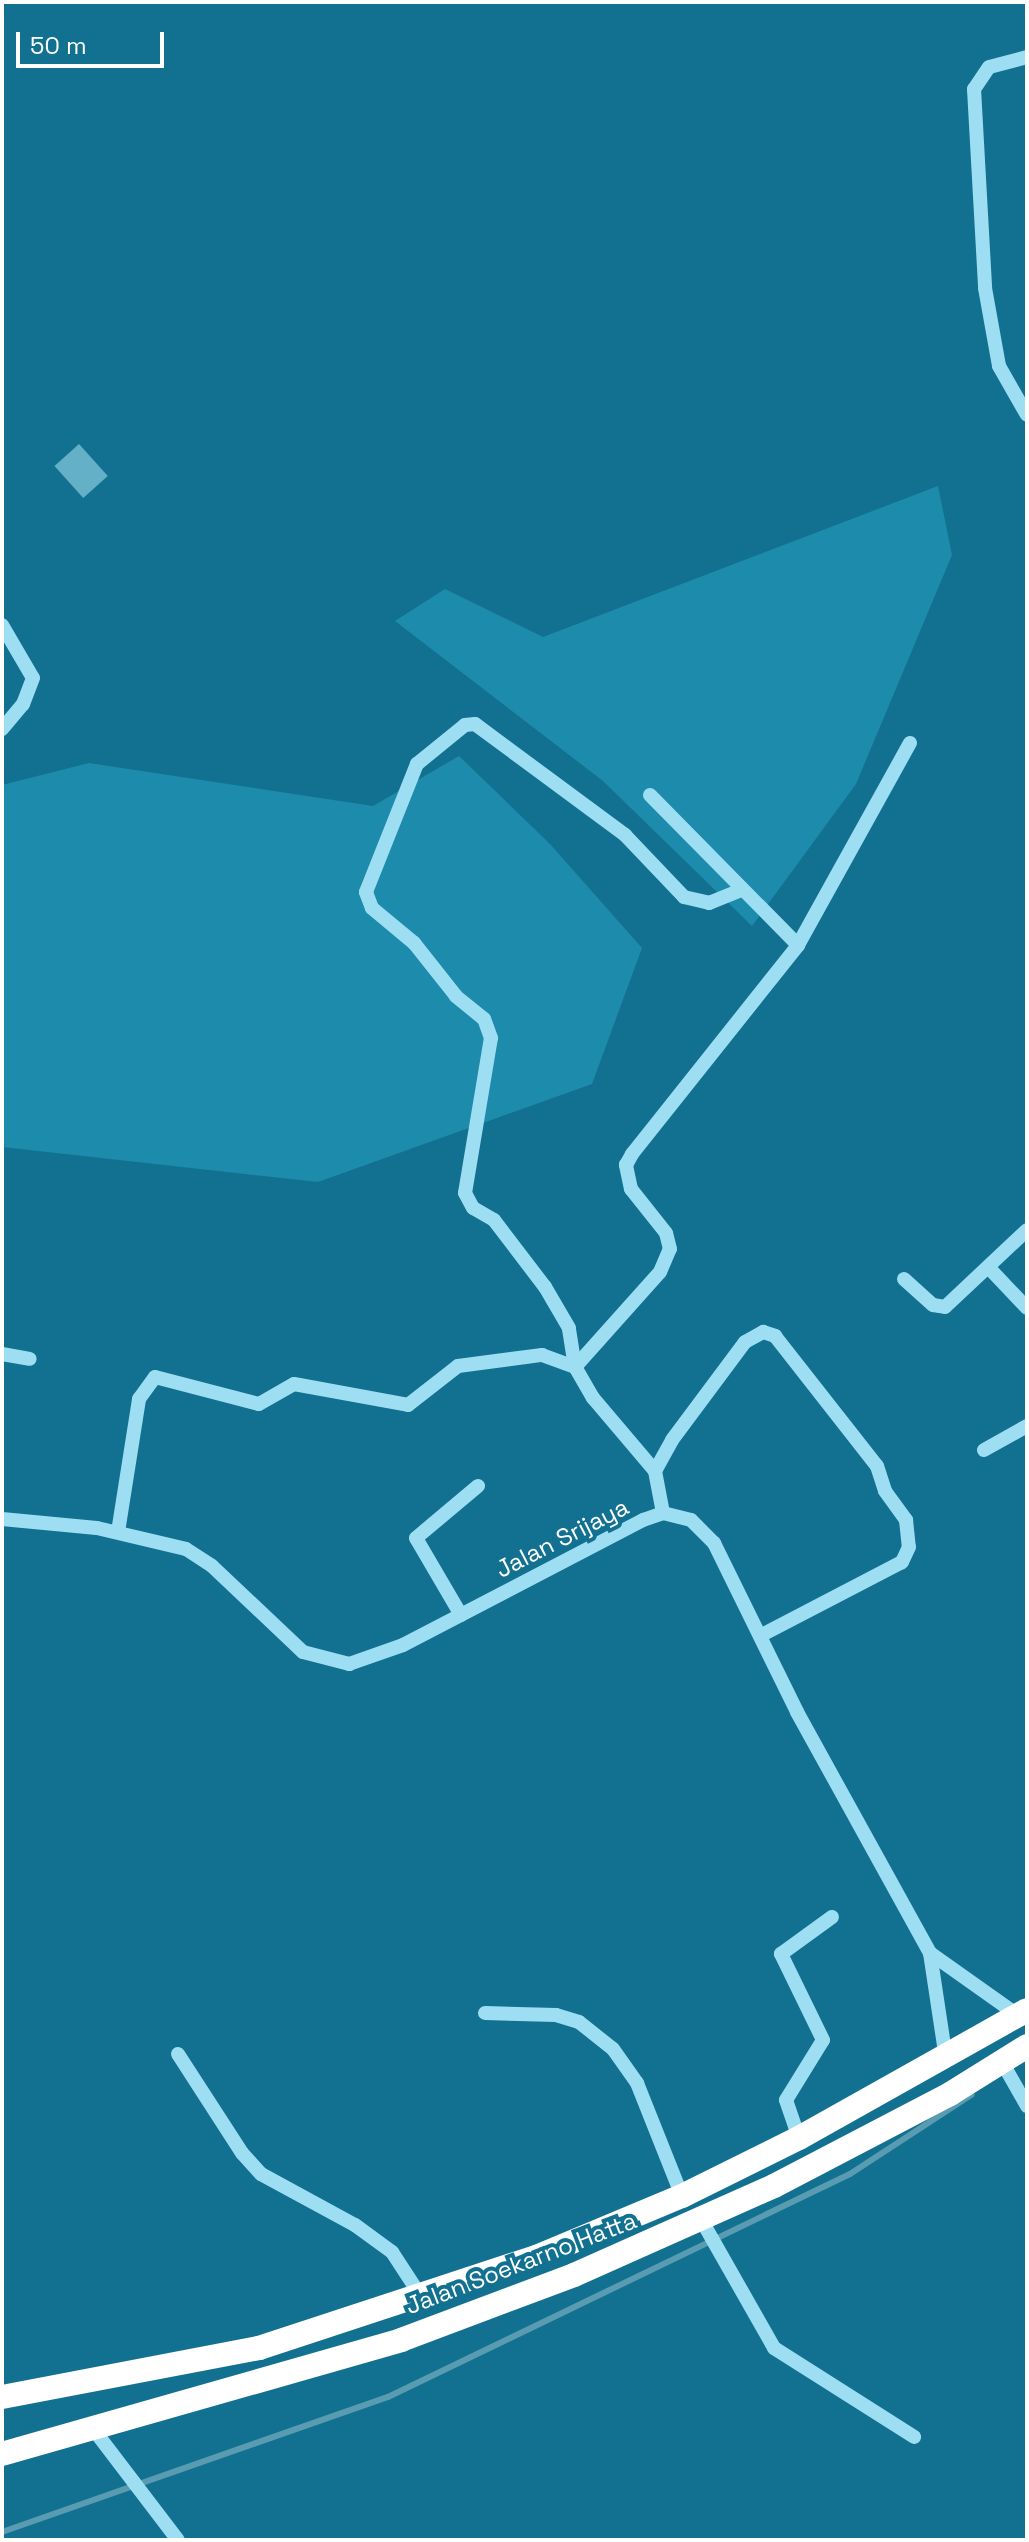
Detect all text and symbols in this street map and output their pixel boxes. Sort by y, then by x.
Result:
scale bar [20,16,168,66]
text: 50 m [30,30,87,61]
street label: Jalan Srijaya [491,1492,633,1584]
street label: Jalan Soekarno Hatta [401,2206,641,2320]

